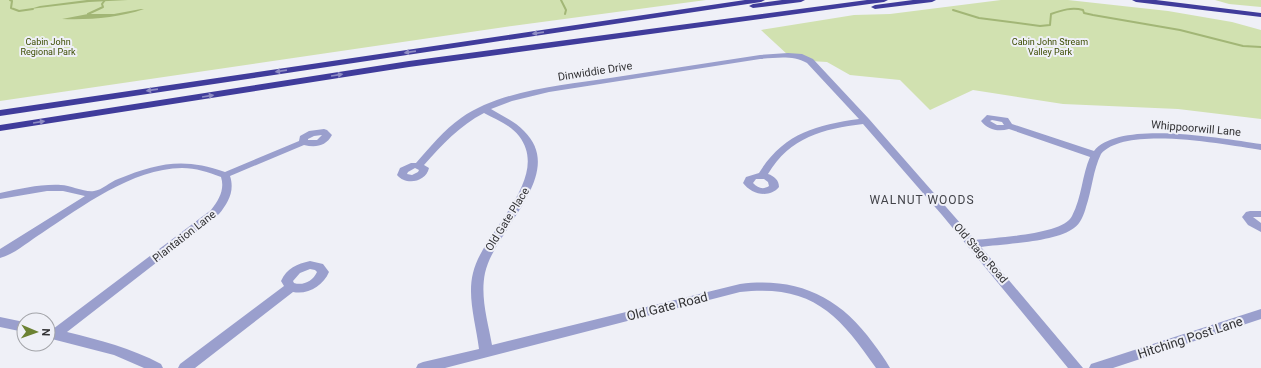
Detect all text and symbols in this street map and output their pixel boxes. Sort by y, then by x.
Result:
one-way arrow [532,30,544,36]
park label: Cabin John Regional Park [20,37,76,57]
park label: Cabin John Stream Valley Park [1012,37,1088,57]
one-way arrow [403,49,416,55]
street label: Dinwiddie Drive [557,59,633,84]
one-way arrow [275,68,287,74]
one-way arrow [331,72,343,78]
one-way arrow [146,87,158,93]
one-way arrow [202,92,215,98]
street label: Whippoorwill Lane [1151,118,1242,139]
one-way arrow [32,119,45,125]
street label: Old Gate Place [483,185,532,253]
district label: WALNUT WOODS [869,193,975,207]
street label: Plantation Lane [150,208,219,265]
street label: Old Stage Road [951,221,1010,286]
street label: Old Gate Road [625,289,709,324]
north arrow [16,312,56,352]
street label: Hitching Post Lane [1136,313,1245,362]
text: N [39,328,52,337]

